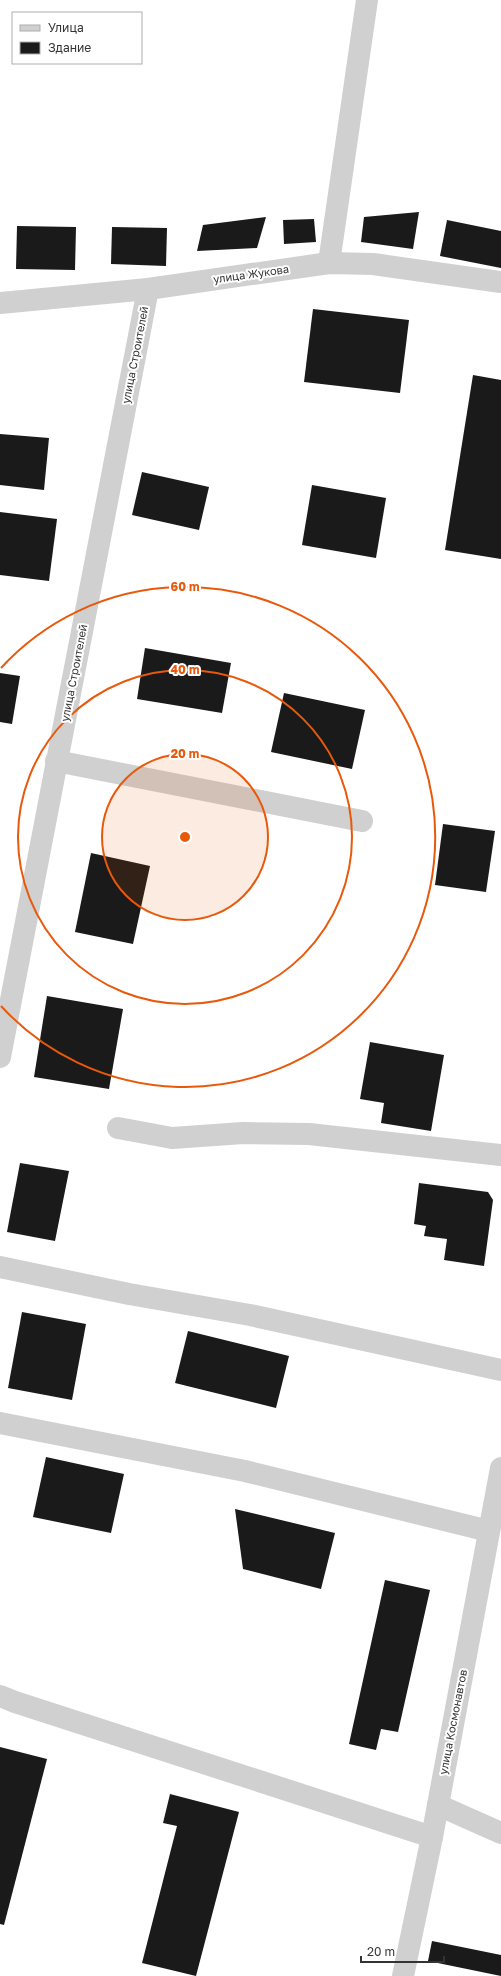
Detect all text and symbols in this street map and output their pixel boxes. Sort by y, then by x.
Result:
legend [12,12,142,64]
text: Улица [48,20,84,35]
text: Здание [48,40,91,55]
street label: улица Жукова [212,262,290,285]
street label: улица Строителей [119,305,150,405]
text: 60 m [171,579,199,594]
street label: улица Строителей [58,623,89,723]
text: 40 m [171,662,199,677]
text: 20 m [171,746,199,761]
centre of rings [178,830,192,844]
street label: улица Космонавтов [436,1668,469,1776]
scale bar [361,1938,444,1964]
text: 20 m [367,1944,395,1959]

